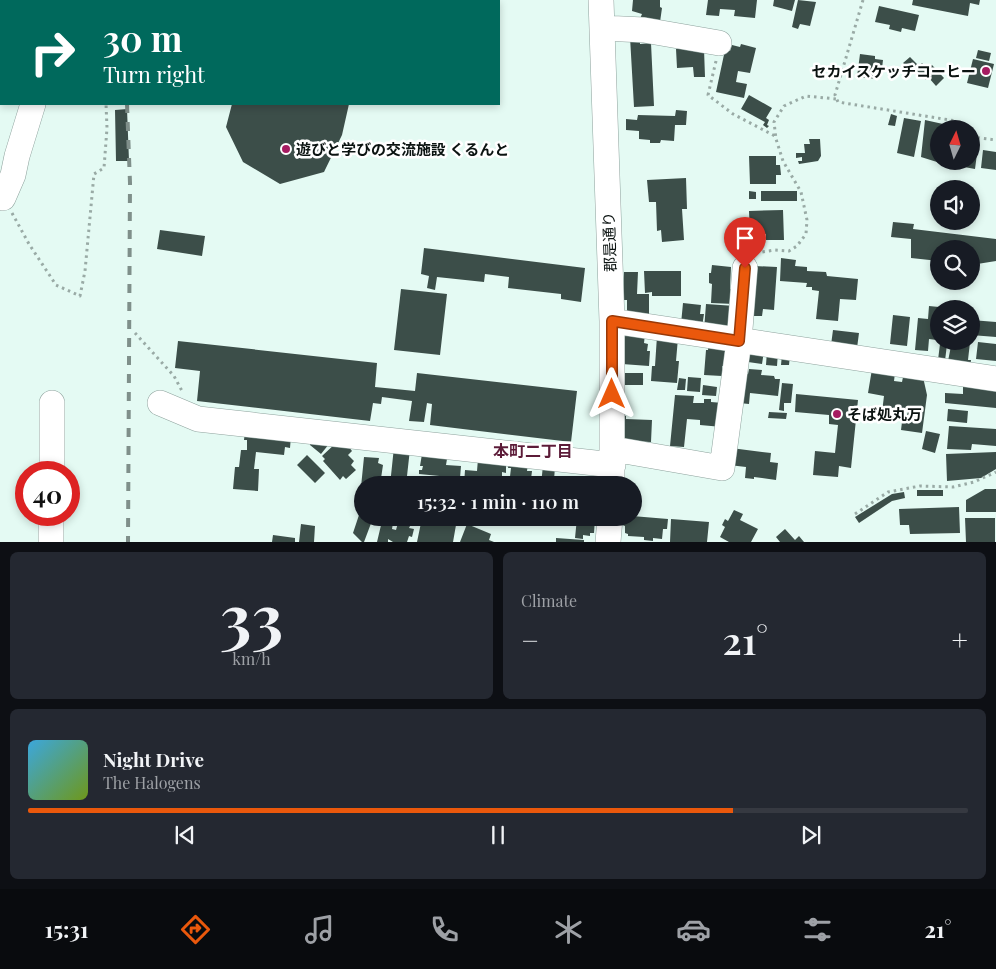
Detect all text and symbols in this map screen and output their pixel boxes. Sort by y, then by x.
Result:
text: 30 m [103,14,183,61]
icon: right [20,20,85,85]
text: Turn right [103,59,205,89]
place label: セカイスケッチコーヒー [811,61,976,81]
marker: セカイスケッチコーヒー [980,65,992,77]
north arrow [930,120,980,170]
map controls [930,120,980,350]
place label: 遊びと学びの交流施設 くるんと [296,139,509,159]
marker: 遊びと学びの交流施設 くるんと [280,143,292,155]
button: sound [930,180,980,230]
street label: 郡是通り [598,212,620,272]
pin [724,217,766,268]
icon: arrive [731,224,759,252]
button: search [930,240,980,290]
button: layers [930,300,980,350]
position arrow [585,367,637,419]
place label: そば処丸万 [847,404,922,424]
marker: そば処丸万 [831,408,843,420]
district label: 本町二丁目 [493,440,573,461]
speed limit sign: 40 [15,461,80,526]
text: 15:32 · 1 min · 110 m [417,488,579,514]
text: 33 [220,572,283,658]
text: Climate [521,590,577,611]
text: 21° [723,614,768,665]
text: − [521,621,539,658]
text: + [952,621,968,658]
text: km/h [232,648,271,669]
text: Night Drive [103,746,204,772]
text: The Halogens [103,772,201,793]
icon: previous [171,821,199,849]
icon: pause [484,821,512,849]
icon: next [797,821,825,849]
icon: directions [178,912,213,947]
icon: music [302,912,337,947]
icon: phone [427,912,462,947]
icon: climate [551,912,586,947]
icon: car [676,912,711,947]
icon: filters [800,912,835,947]
text: 15:31 [45,914,89,944]
text: 21° [925,914,951,944]

